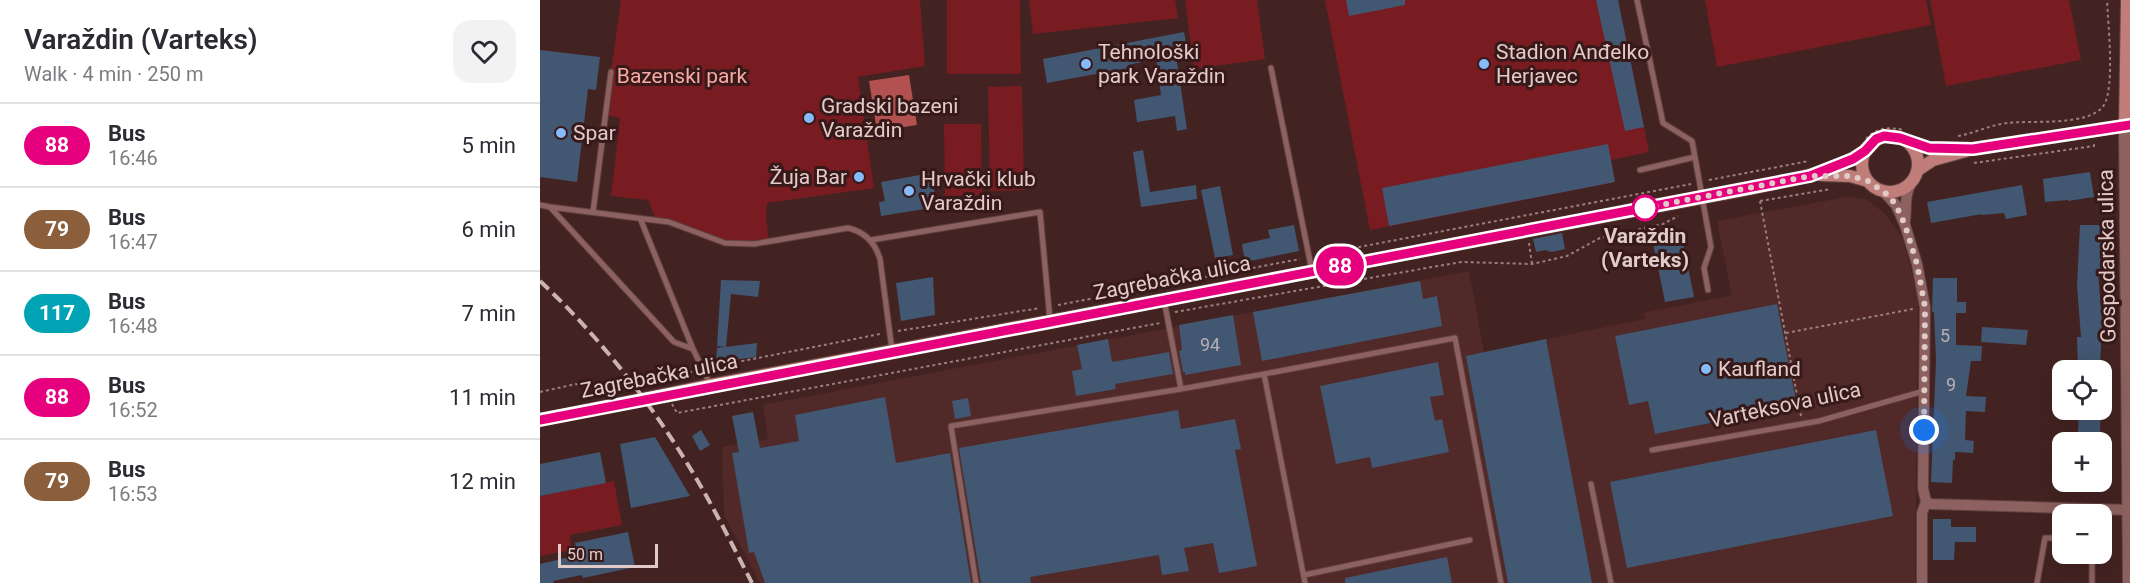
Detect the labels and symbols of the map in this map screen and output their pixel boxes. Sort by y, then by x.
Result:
place label: Tehnološki park Varaždin [1098,40,1225,88]
place label: Stadion Anđelko Herjavec [1496,40,1649,88]
marker: Tehnološki park Varaždin [1079,57,1093,71]
marker: Stadion Anđelko Herjavec [1477,57,1491,71]
park label: Bazenski park [617,64,747,88]
place label: Gradski bazeni Varaždin [821,94,958,142]
marker: Gradski bazeni Varaždin [802,111,816,125]
place label: Spar [573,121,616,145]
marker: Spar [554,126,568,140]
place label: Žuja Bar [770,165,847,189]
place label: Hrvački klub Varaždin [921,167,1036,215]
street label: Gospodarska ulica [2093,169,2121,343]
marker: Žuja Bar [852,170,866,184]
marker: Hrvački klub Varaždin [902,184,916,198]
marker: Varaždin (Varteks) [1632,195,1658,221]
place label: Varaždin (Varteks) [1601,224,1689,272]
line badge: 88 [1313,246,1367,286]
street label: Zagrebačka ulica [1091,251,1253,305]
house number: 5 [1940,325,1950,346]
house number: 94 [1200,334,1220,355]
street label: Zagrebačka ulica [578,349,740,403]
place label: Kaufland [1718,357,1801,381]
marker: Kaufland [1699,362,1713,376]
house number: 9 [1946,374,1956,395]
street label: Varteksova ulica [1707,377,1863,433]
your location [1909,415,1939,445]
scale bar [558,541,658,568]

